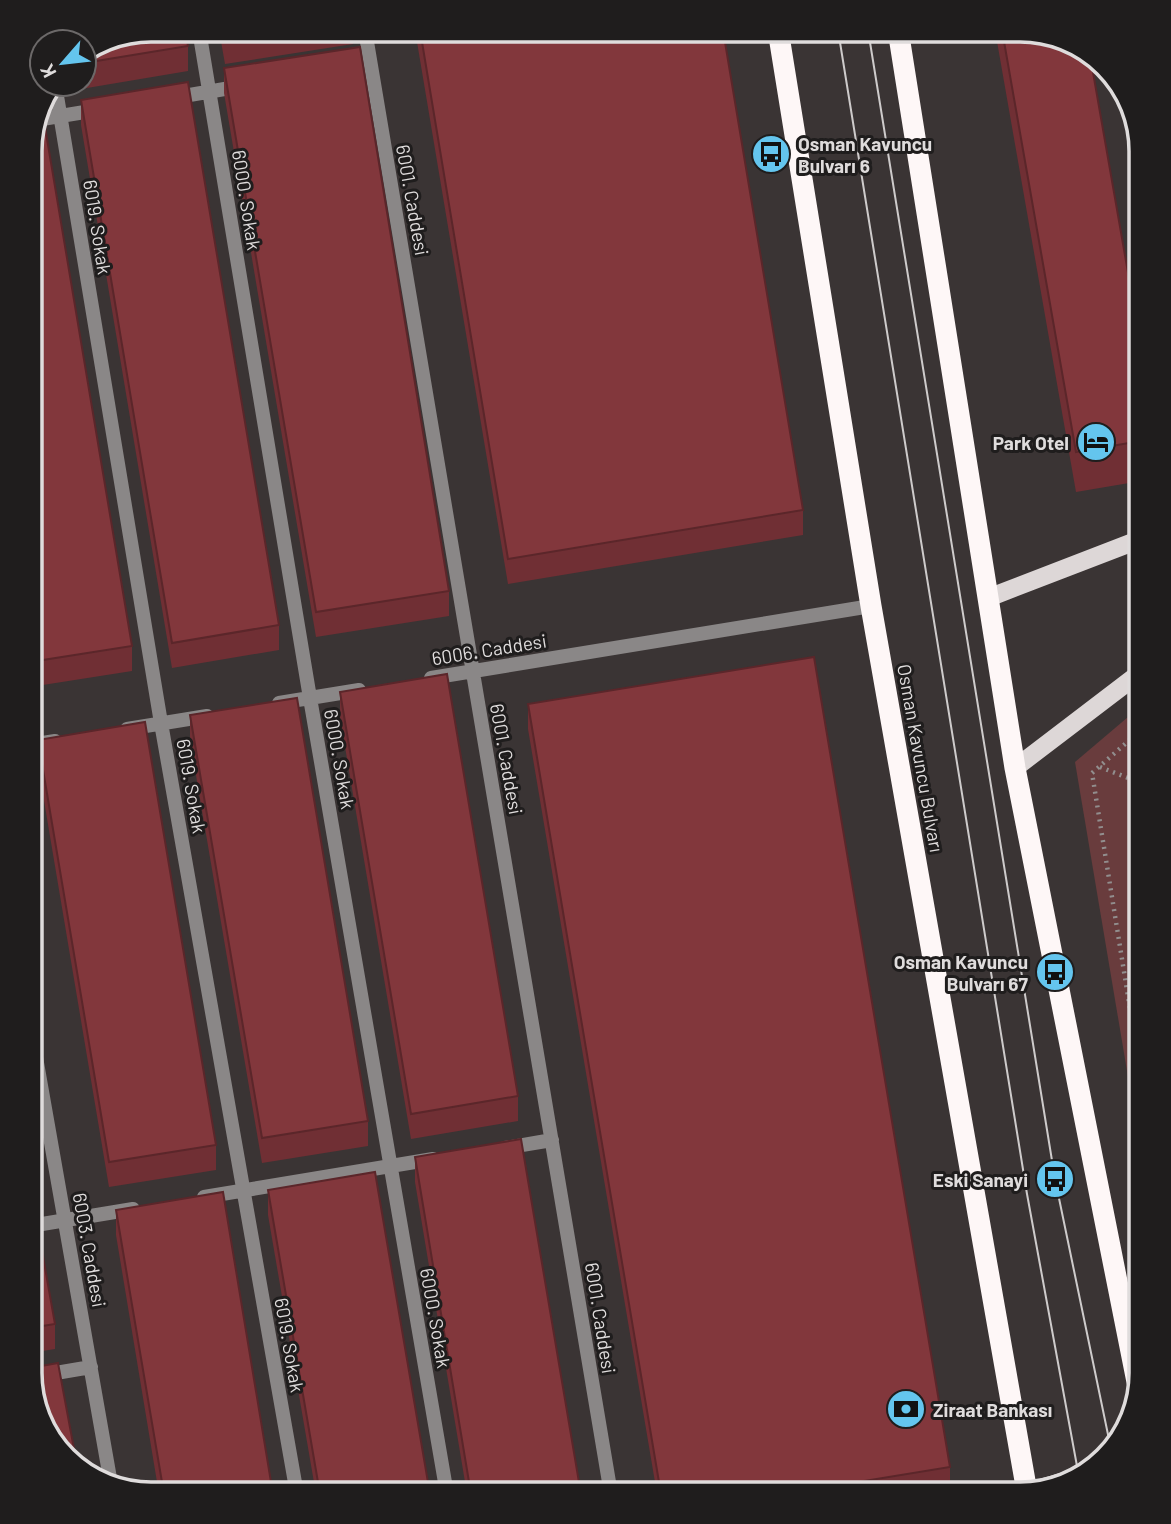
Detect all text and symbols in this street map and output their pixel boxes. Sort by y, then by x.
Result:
north arrow [28,28,98,98]
text: K [35,60,60,82]
place label: Osman Kavuncu Bulvarı 6 [798,132,932,177]
bus stop icon: Osman Kavuncu Bulvarı 6 [750,133,792,175]
street label: 6001. Caddesi [392,143,434,257]
street label: 6000. Sokak [228,148,266,252]
street label: 6019. Sokak [79,178,117,276]
hotel icon: Park Otel [1075,421,1117,463]
place label: Park Otel [993,431,1069,454]
street label: 6006. Caddesi [430,629,548,669]
street label: Osman Kavuncu Bulvarı [893,662,949,854]
street label: 6001. Caddesi [486,702,528,816]
street label: 6000. Sokak [320,707,360,811]
street label: 6019. Sokak [172,737,212,835]
place label: Osman Kavuncu Bulvarı 67 [894,950,1029,995]
bus stop icon: Osman Kavuncu Bulvarı 67 [1034,951,1076,993]
bus stop icon: Eski Sanayi [1034,1158,1076,1200]
place label: Eski Sanayi [933,1168,1028,1191]
street label: 6003. Caddesi [69,1191,111,1309]
street label: 6001. Caddesi [581,1261,621,1375]
street label: 6000. Sokak [416,1266,456,1370]
street label: 6019. Sokak [270,1296,310,1394]
bank icon: Ziraat Bankası [885,1388,927,1430]
place label: Ziraat Bankası [933,1398,1052,1421]

